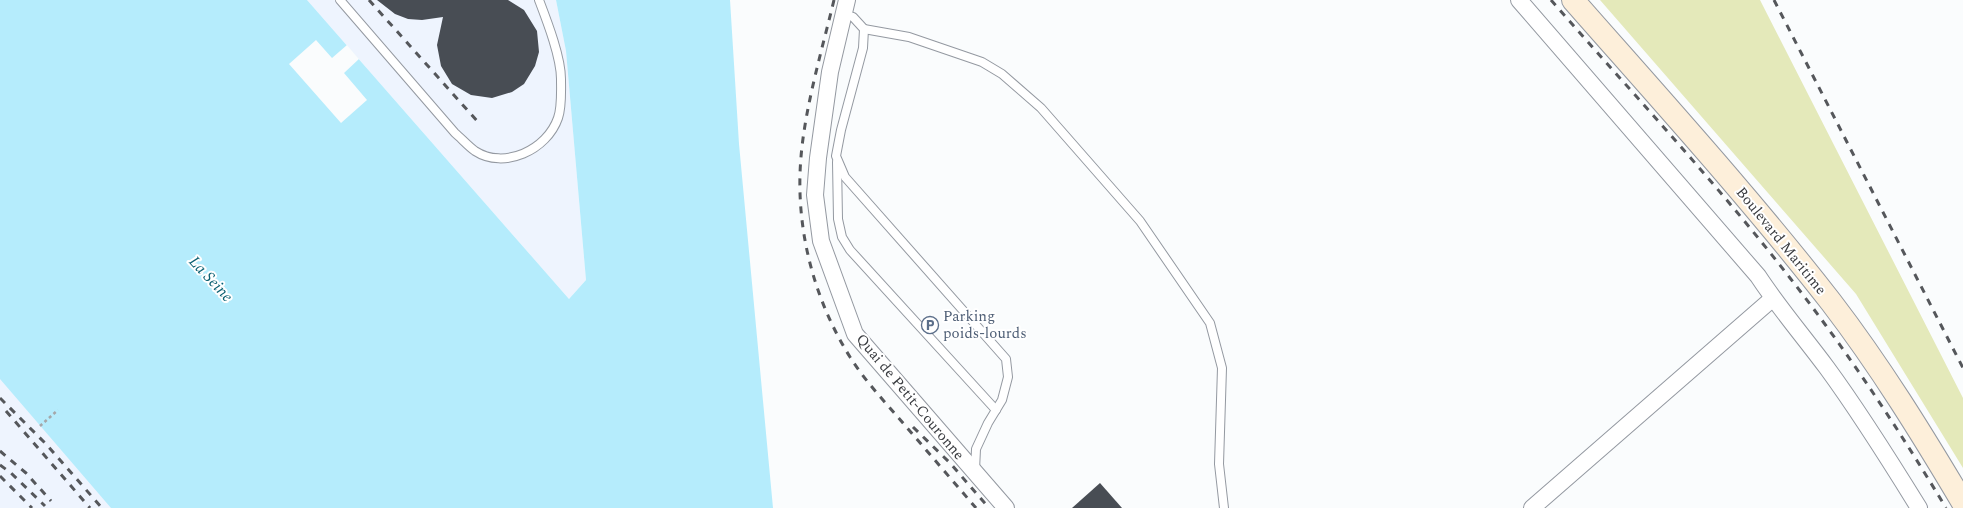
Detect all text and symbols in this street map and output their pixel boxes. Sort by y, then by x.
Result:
street label: Boulevard Maritime [1730,182,1832,300]
water label: La Seine [183,250,239,308]
place label: Parking poids-lourds [943,305,1027,345]
parking icon: Parking poids-lourds [920,315,940,335]
street label: Quai de Petit-Couronne [850,329,970,465]

